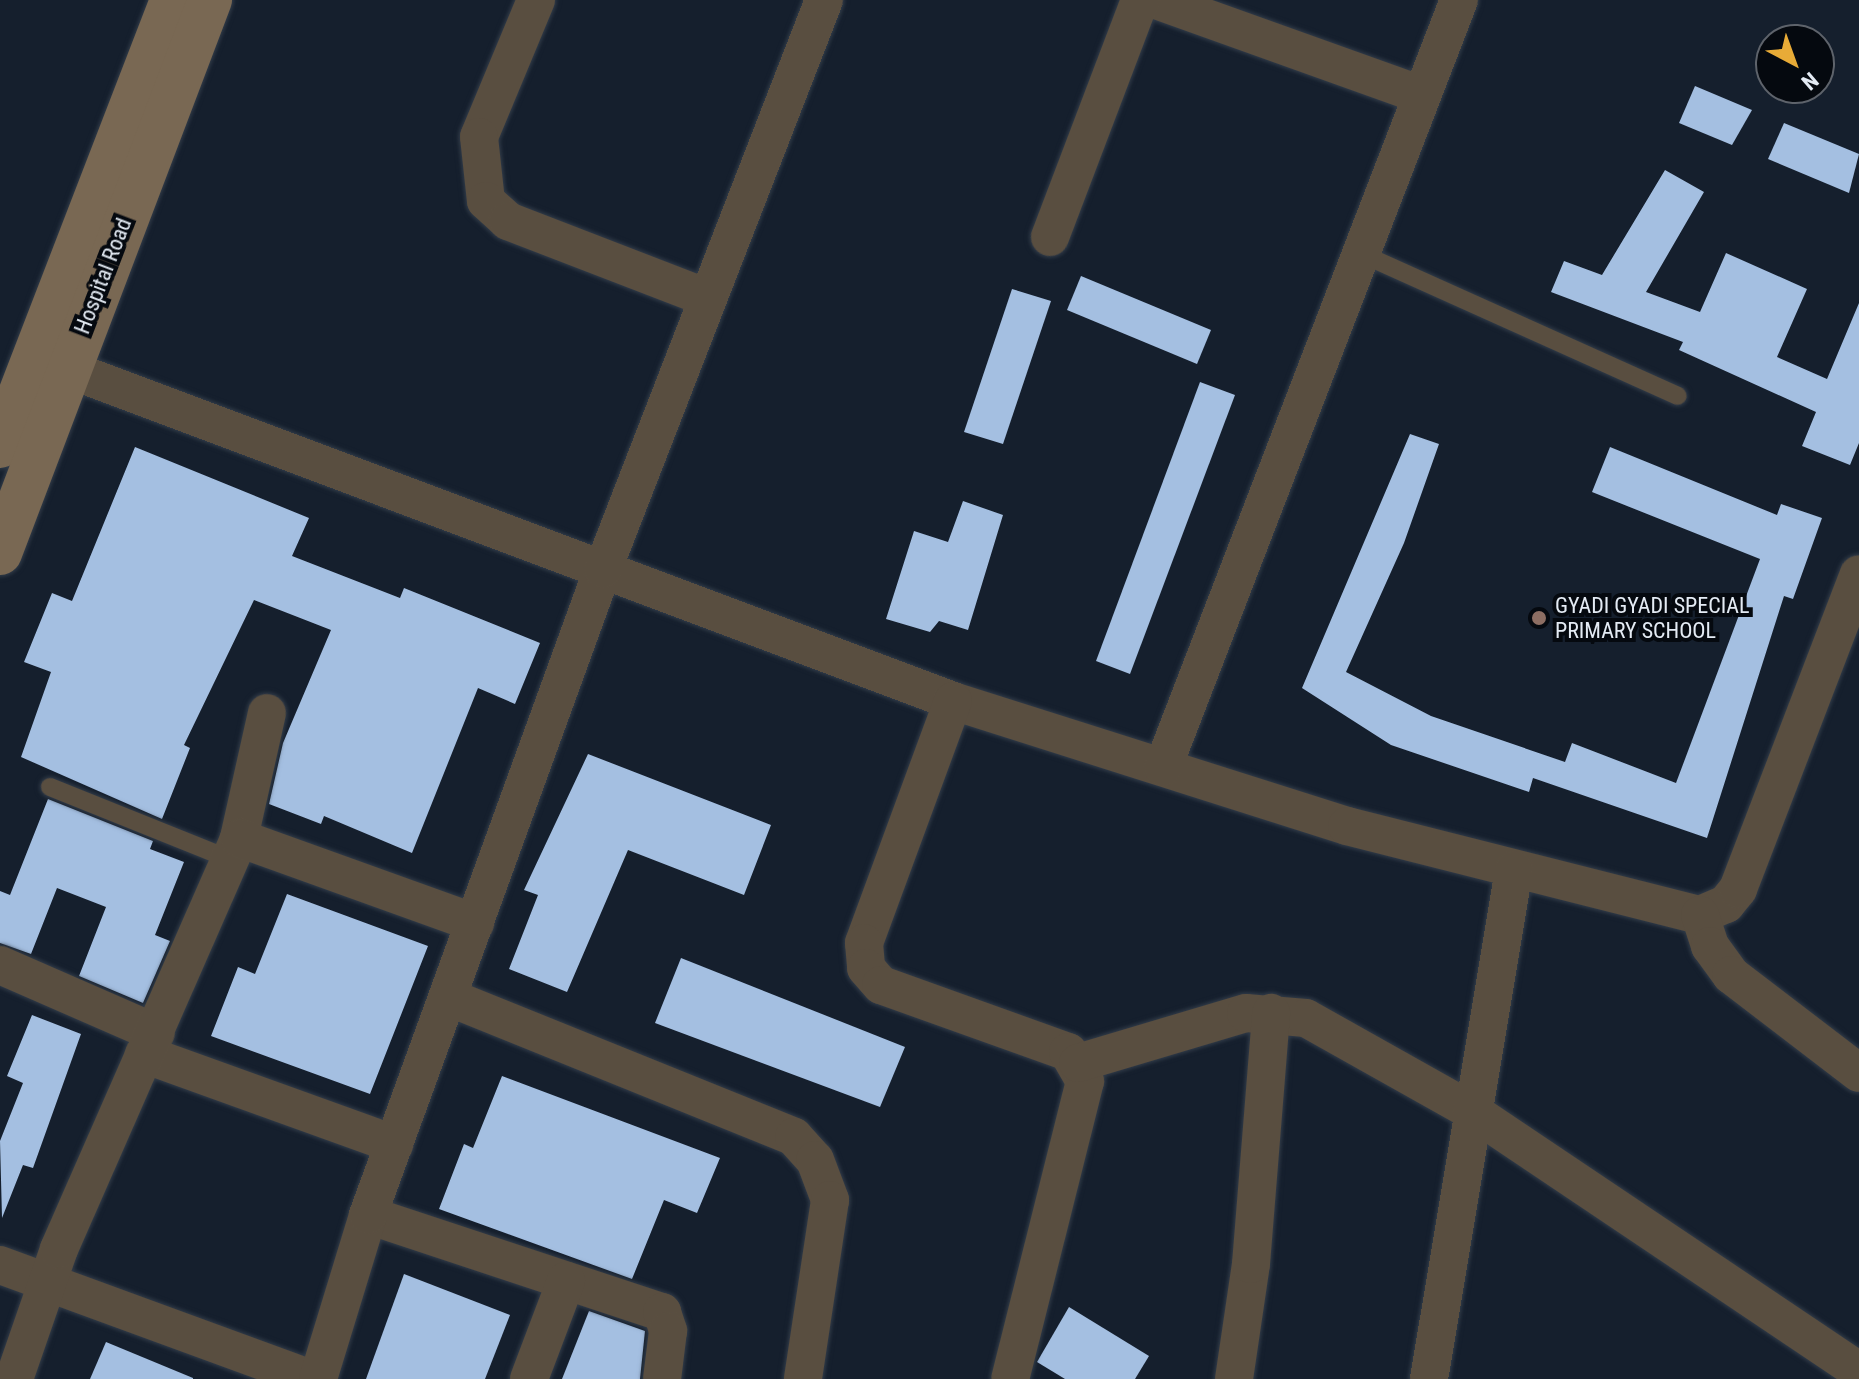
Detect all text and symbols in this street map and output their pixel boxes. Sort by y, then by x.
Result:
north arrow [1755,24,1835,104]
text: N [1796,67,1823,95]
street label: Hospital Road [69,214,137,338]
place label: GYADI GYADI SPECIAL PRIMARY SCHOOL [1555,592,1750,644]
marker: GYADI GYADI SPECIAL PRIMARY SCHOOL [1530,609,1548,627]

